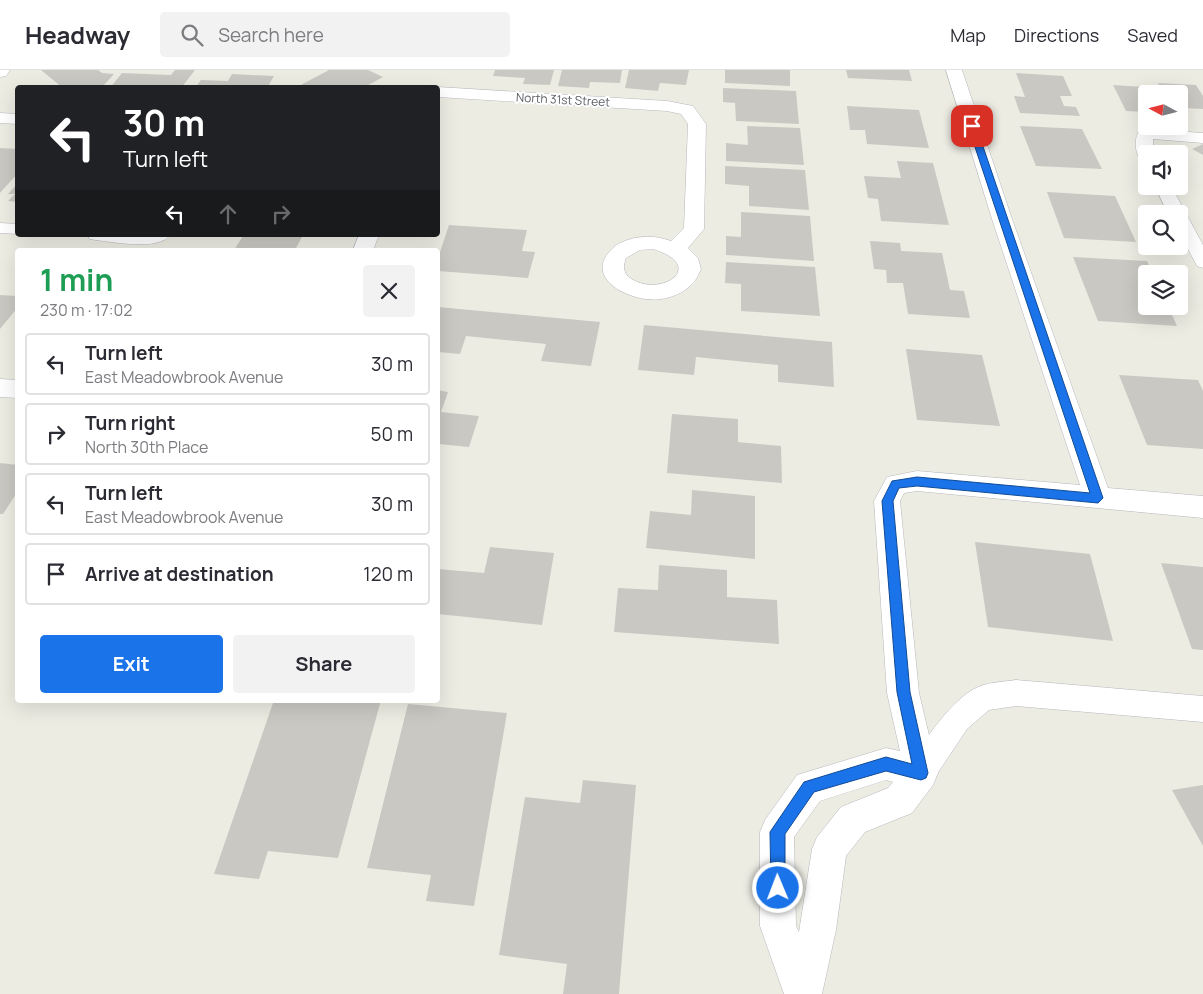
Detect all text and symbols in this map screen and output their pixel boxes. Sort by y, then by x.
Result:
search box [160,12,510,57]
text: Headway [25,18,130,51]
icon: search [178,21,206,49]
text: Search here [218,22,324,48]
text: Map [950,23,986,47]
text: Directions [1014,23,1099,47]
text: Saved [1127,23,1178,47]
north arrow [1138,85,1188,135]
map controls [1138,85,1188,315]
street label: North 31st Street [516,89,611,110]
text: 30 m [123,99,205,147]
icon: left [40,105,105,170]
pin [951,105,993,147]
icon: arrive [958,112,986,140]
text: Turn left [123,144,208,174]
button: sound [1138,145,1188,195]
icon: left [161,200,189,228]
icon: ahead [214,200,242,228]
icon: right [267,200,295,228]
button: search [1138,205,1188,255]
text: 1 min [40,259,113,300]
button: close [363,265,415,317]
button: layers [1138,265,1188,315]
text: 230 m · 17:02 [40,299,132,321]
text: Turn left [85,340,163,366]
icon: left [42,350,70,378]
text: 30 m [371,351,413,377]
text: East Meadowbrook Avenue [85,366,283,388]
text: Turn right [85,410,175,436]
icon: right [42,420,70,448]
text: 50 m [371,421,413,447]
text: North 30th Place [85,436,208,458]
text: Turn left [85,480,163,506]
icon: left [42,490,70,518]
text: 30 m [371,491,413,517]
text: East Meadowbrook Avenue [85,506,283,528]
icon: arrive [42,560,70,588]
text: Arrive at destination [85,561,274,587]
text: 120 m [363,561,413,587]
button: Exit [40,635,223,693]
button: Share [233,635,415,693]
position arrow [751,861,803,913]

